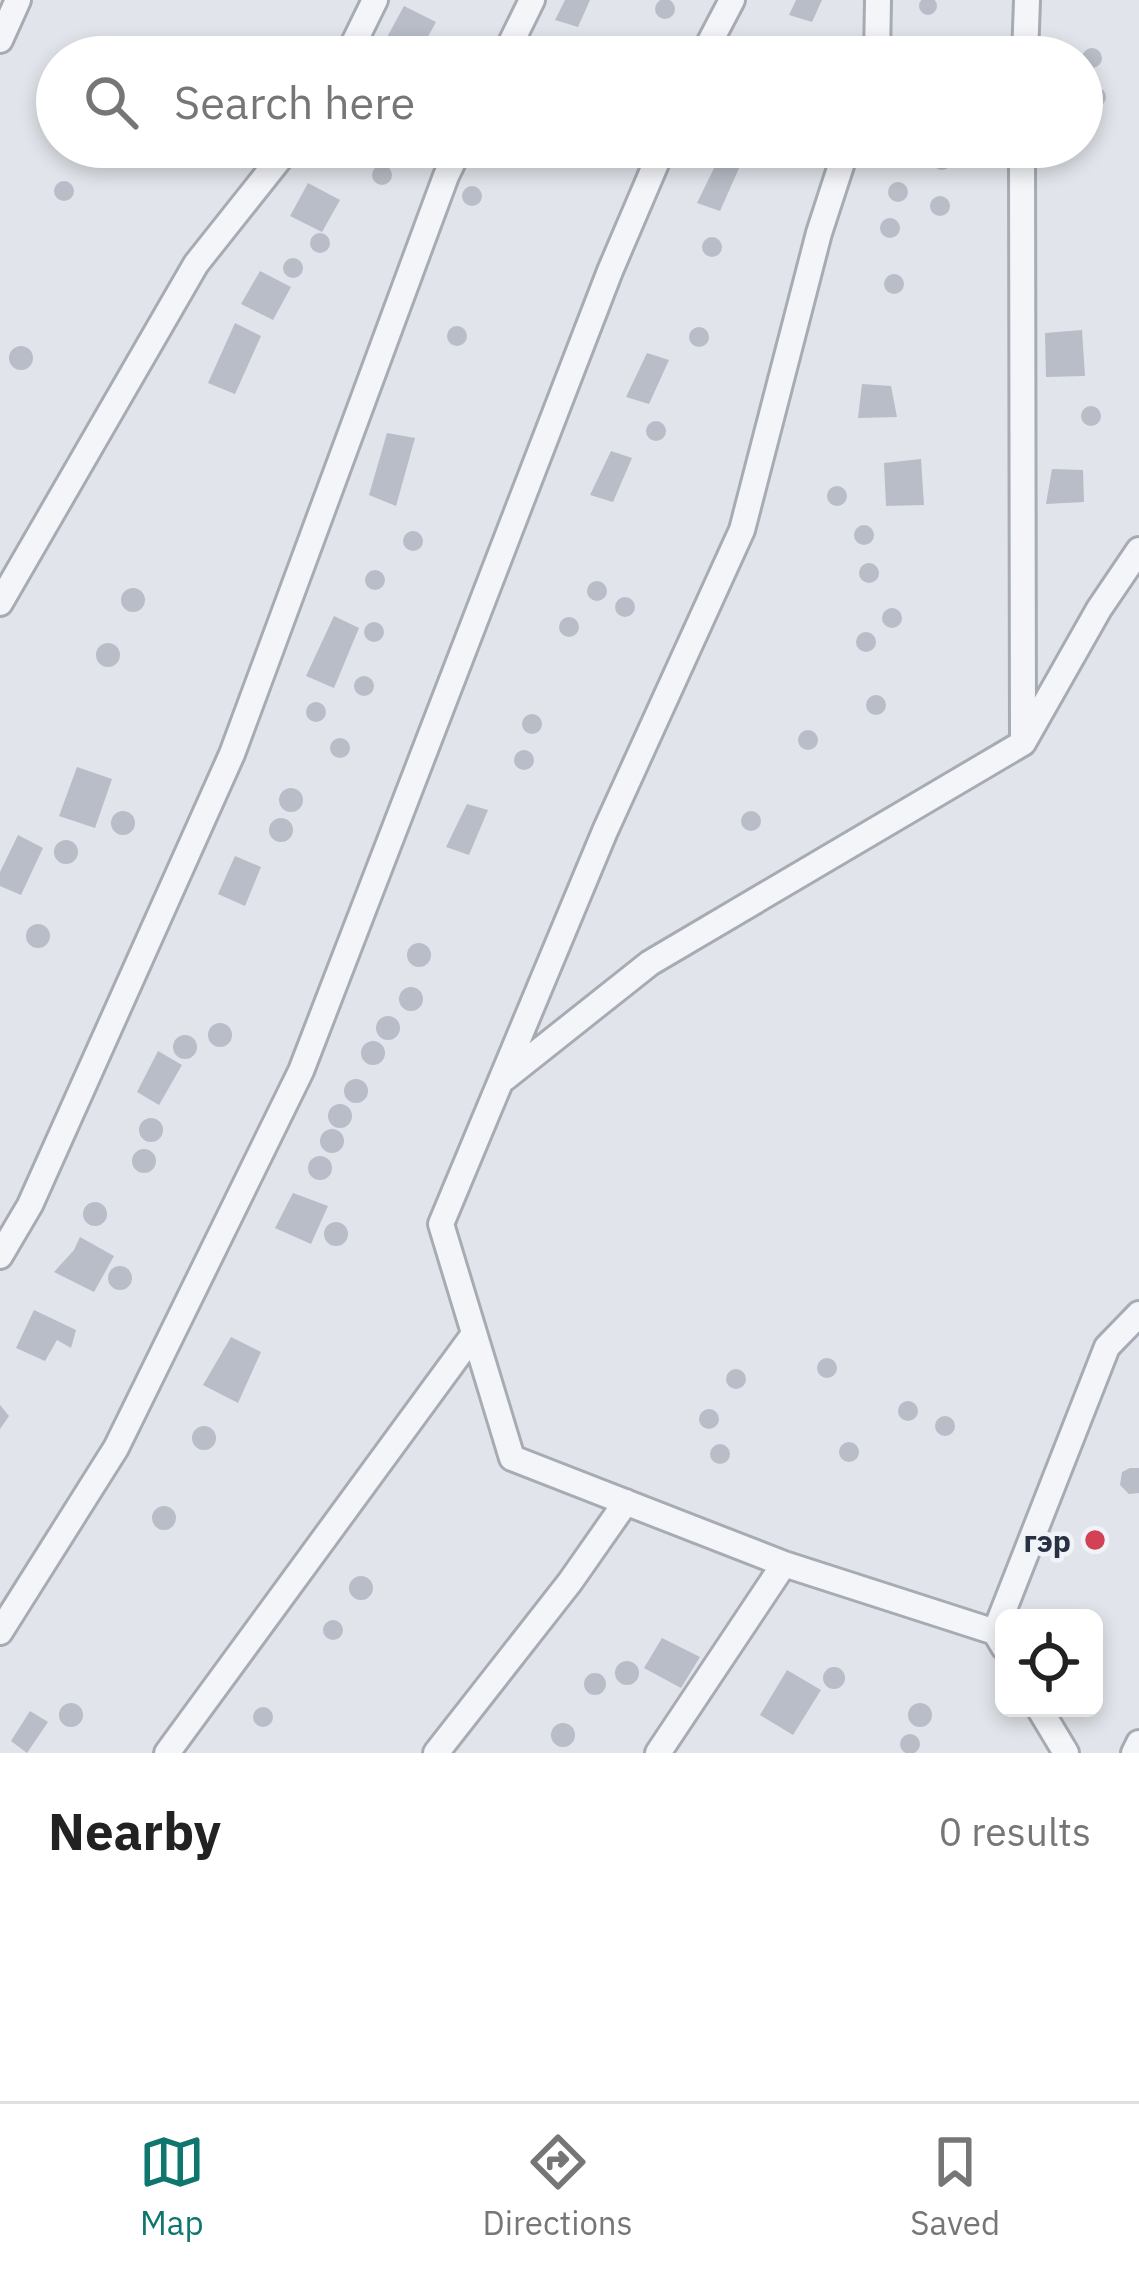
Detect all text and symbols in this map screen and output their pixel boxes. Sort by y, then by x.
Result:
search box [36,36,1103,168]
icon: search [78,69,144,135]
text: Search here [174,73,415,131]
place label: гэр [1023,1521,1071,1560]
marker: гэр [1082,1527,1108,1553]
map controls [995,1609,1103,1717]
button: locate [995,1609,1103,1717]
text: Nearby [48,1798,221,1864]
text: 0 results [939,1806,1091,1857]
tab: Map [139,2129,205,2244]
tab: Directions [483,2129,633,2244]
tab: Saved [910,2129,1000,2244]

